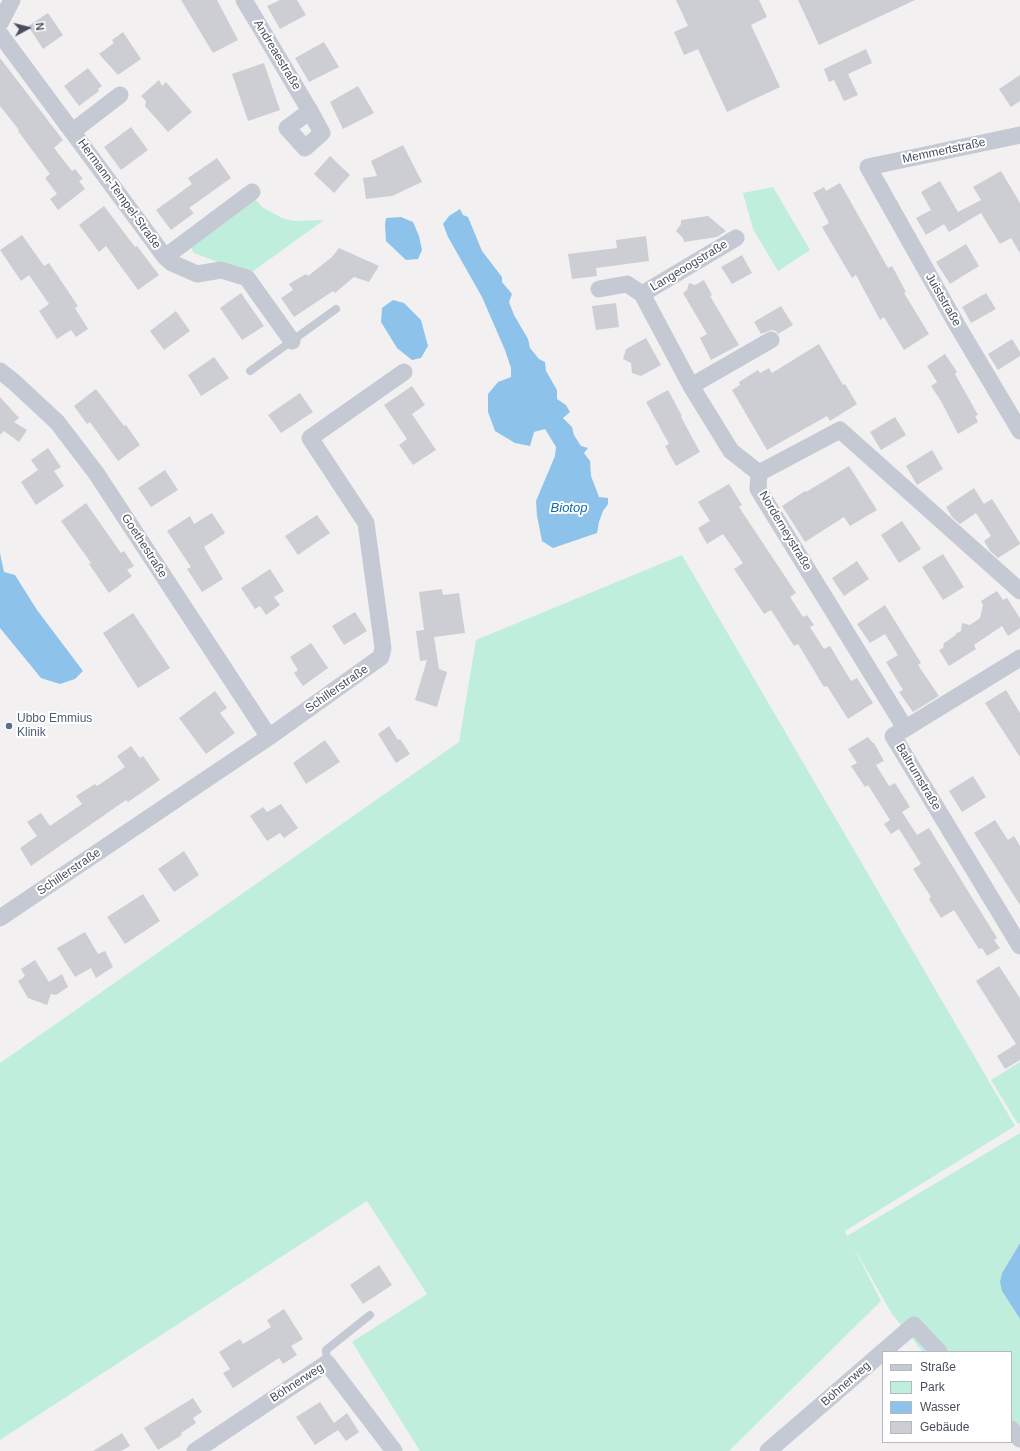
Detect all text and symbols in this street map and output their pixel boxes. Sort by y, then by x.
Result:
north arrow [8,8,48,48]
street label: Andreaestraße [250,17,304,93]
text: N [33,22,46,31]
street label: Memmertstraße [901,135,987,167]
street label: Hermann-Tempel-Straße [74,136,164,252]
street label: Langeoogstraße [648,237,730,295]
street label: Juiststraße [922,271,964,329]
street label: Norderneystraße [756,489,814,573]
water label: Biotop [551,500,587,516]
street label: Goethestraße [118,511,170,581]
street label: Schillerstraße [303,662,371,716]
place label: Ubbo Emmius Klinik [17,712,92,740]
marker: Ubbo Emmius Klinik [4,721,14,731]
street label: Baltrumstraße [892,741,944,813]
street label: Schillerstraße [35,846,103,898]
legend [882,1351,1012,1443]
street label: Böhnerweg [818,1359,874,1409]
street label: Böhnerweg [268,1360,326,1406]
text: Straße [920,1360,956,1374]
text: Park [920,1380,945,1394]
text: Wasser [920,1400,960,1414]
text: Gebäude [920,1420,969,1434]

